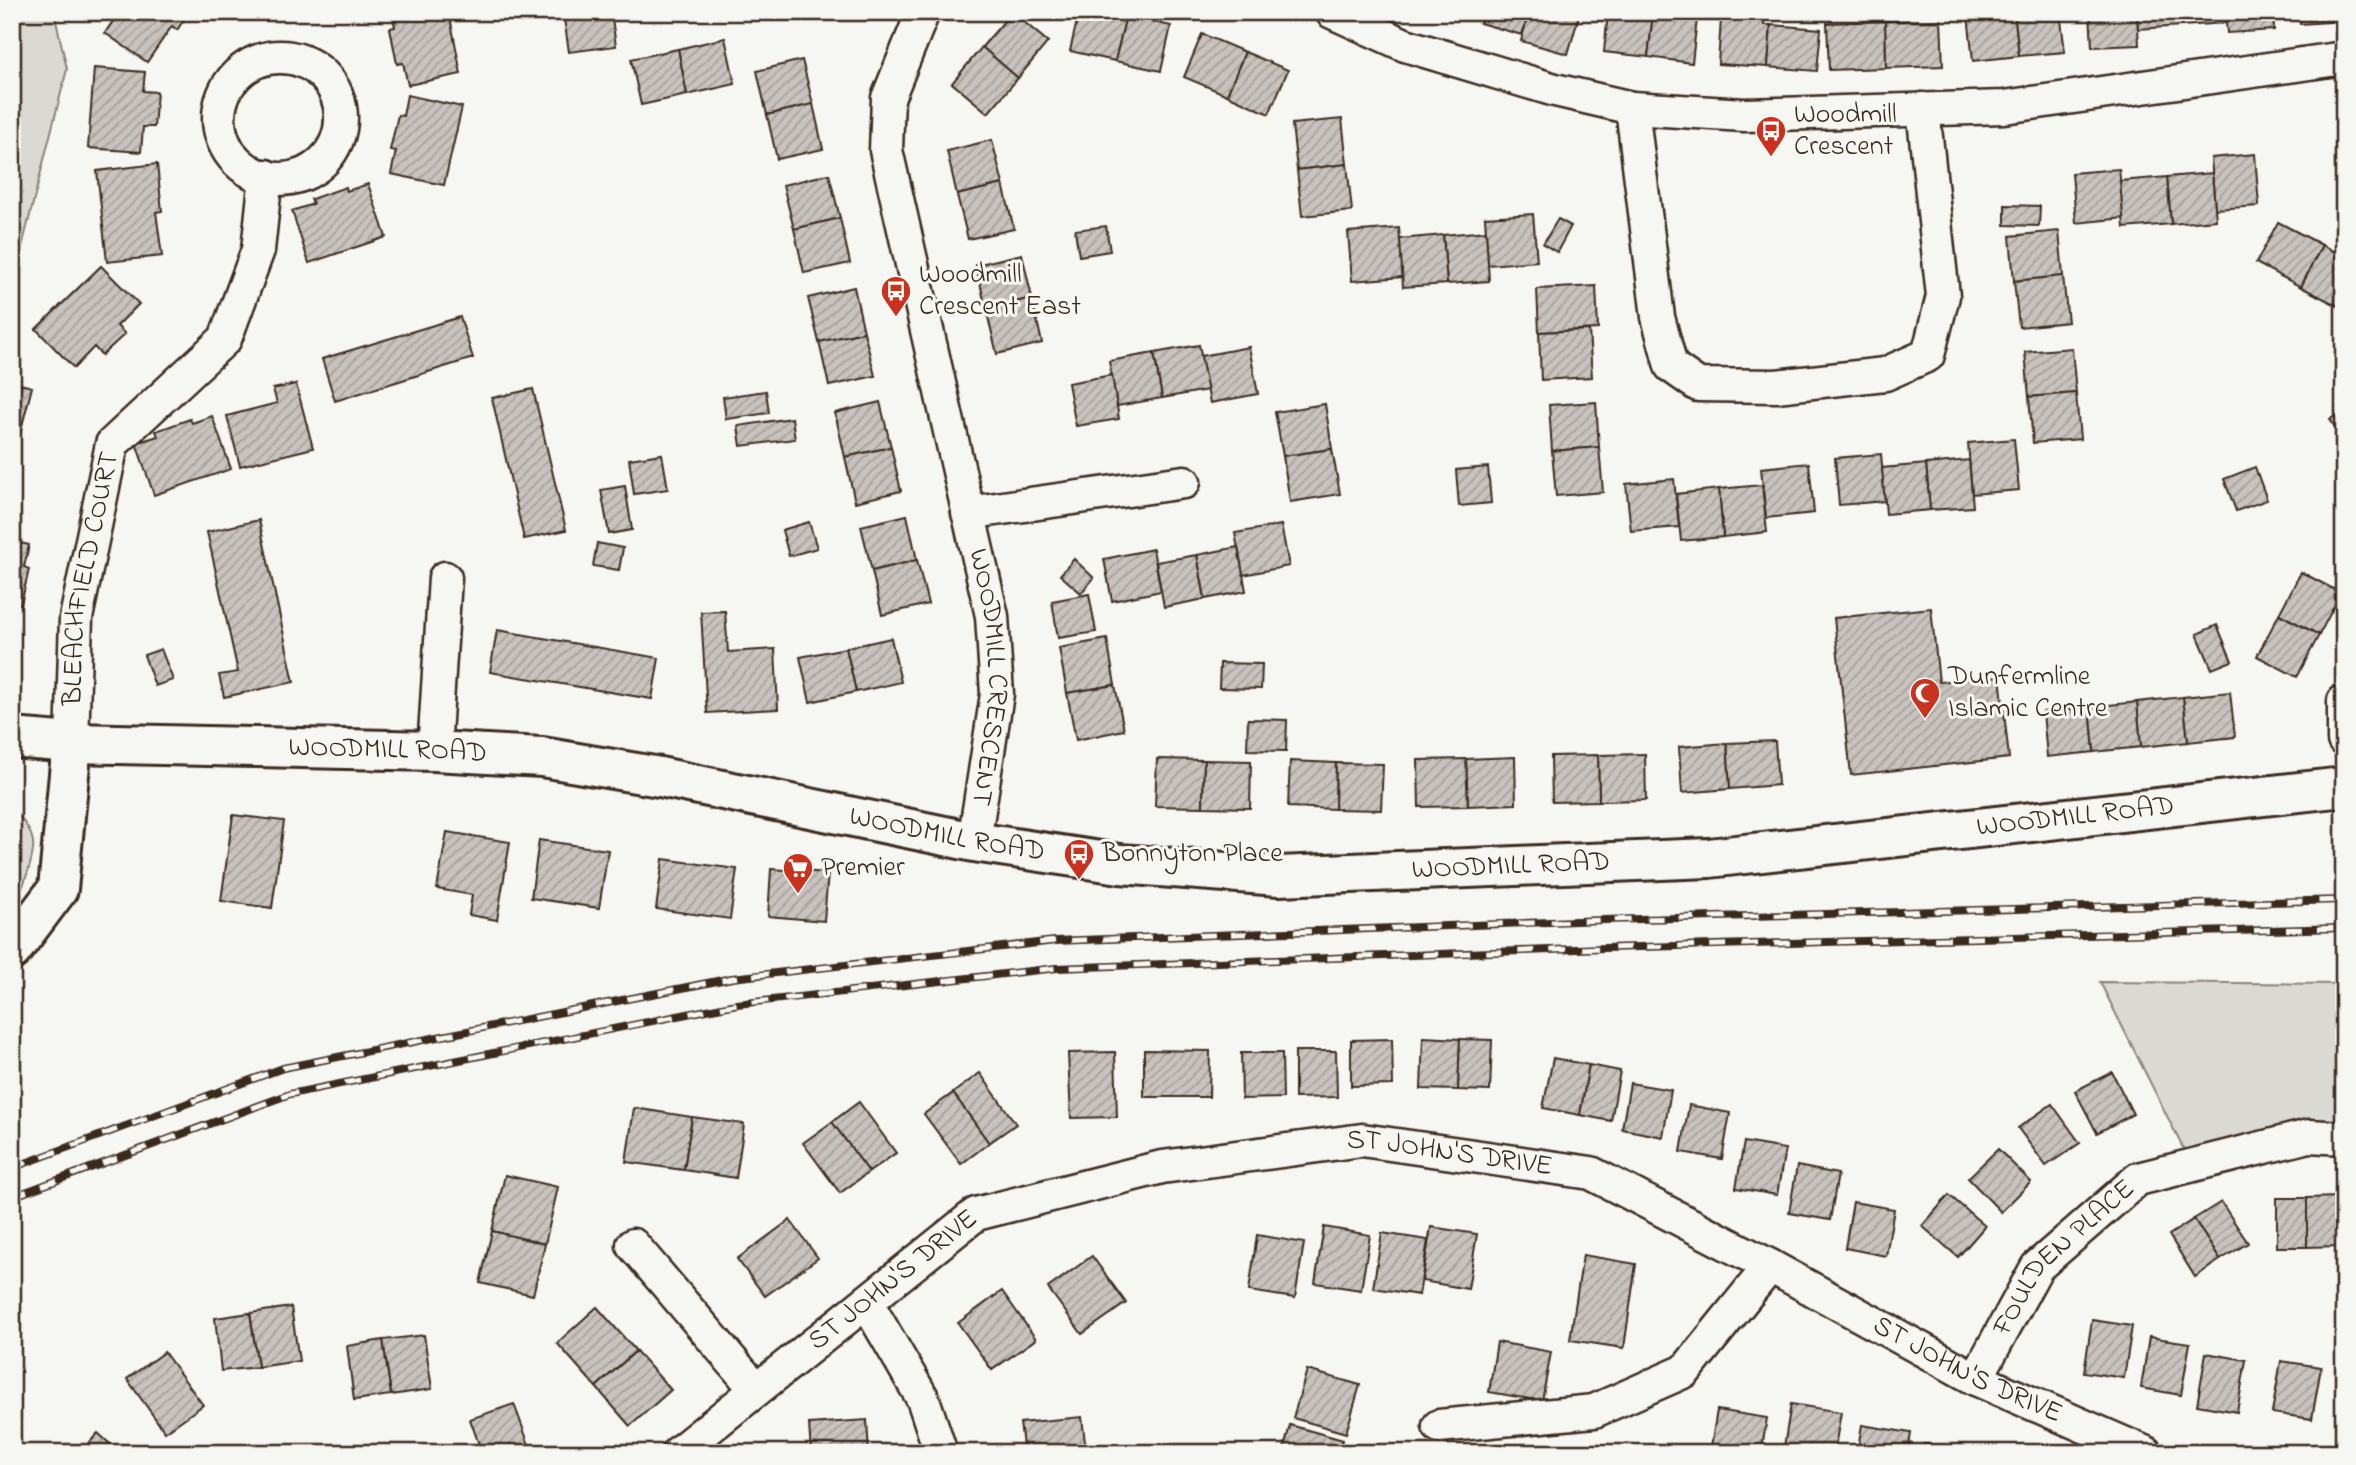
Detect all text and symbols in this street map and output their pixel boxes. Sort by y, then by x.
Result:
place label: Woodmill Crescent [1794,95,1897,168]
bus stop icon: Woodmill Crescent [1754,114,1788,158]
place label: Woodmill Crescent East [919,255,1081,328]
bus stop icon: Woodmill Crescent East [879,274,913,318]
street label: BLEACHFIELD COURT [53,448,130,707]
street label: WOODMILL CRESCENT [957,545,1018,809]
place label: Dunfermline Islamic Centre [1947,657,2108,730]
mosque icon: Dunfermline Islamic Centre [1908,676,1942,720]
street label: WOODMILL ROAD [288,727,488,774]
street label: WOODMILL ROAD [1975,786,2176,848]
street label: WOODMILL ROAD [845,796,1048,873]
place label: Bonnyton Place [1101,834,1283,875]
bus stop icon: Bonnyton Place [1062,837,1096,881]
street label: WOODMILL ROAD [1411,842,1611,891]
place label: Premier [821,848,905,889]
supermarket icon: Premier [781,851,815,895]
street label: ST JOHN'S DRIVE [1344,1119,1555,1188]
street label: FOULDEN PLACE [1982,1170,2144,1344]
street label: ST JOHN'S DRIVE [800,1199,987,1361]
street label: ST JOHN'S DRIVE [1865,1306,2069,1435]

